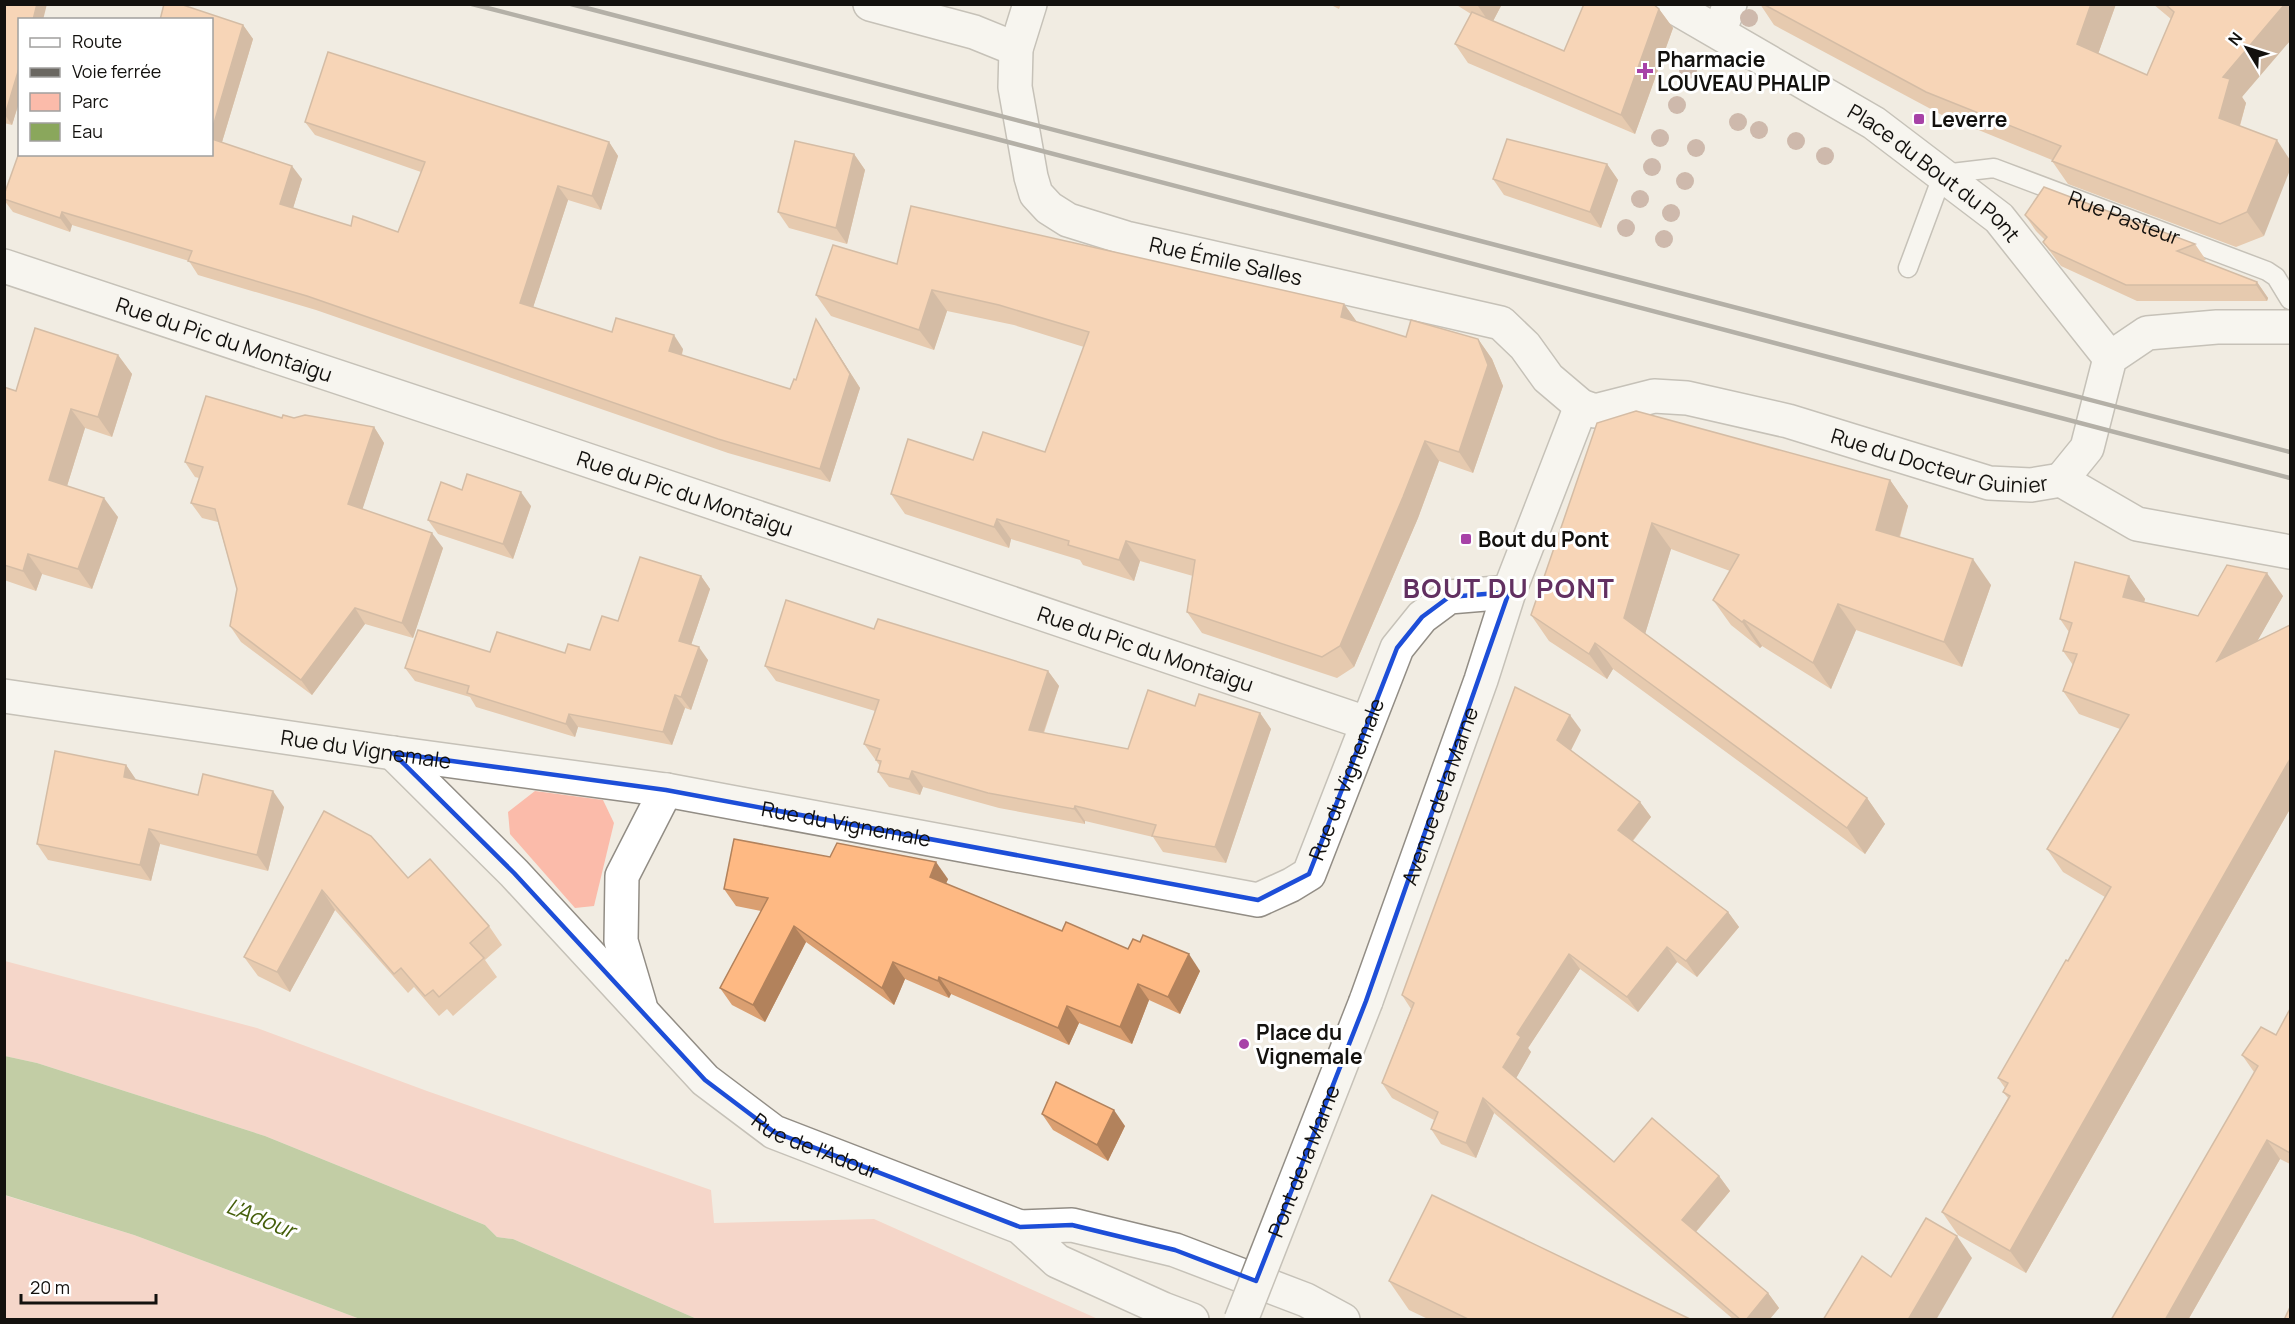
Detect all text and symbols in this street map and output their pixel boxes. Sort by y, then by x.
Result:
legend [18,18,213,156]
north arrow [2217,18,2277,78]
text: N [2223,27,2247,50]
text: Route [72,29,122,53]
place label: Pharmacie LOUVEAU PHALIP [1657,45,1831,97]
text: Voie ferrée [72,59,161,83]
marker: Pharmacie LOUVEAU PHALIP [1638,64,1652,78]
text: Parc [72,89,109,113]
street label: Place du Bout du Pont [1843,97,2027,248]
place label: Leverre [1931,105,2007,133]
marker: Leverre [1912,112,1926,126]
text: Eau [72,119,103,143]
street label: Rue Pasteur [2064,183,2185,251]
street label: Rue Émile Salles [1147,230,1305,292]
street label: Rue du Pic du Montaigu [112,290,336,388]
street label: Rue du Docteur Guinier [1828,421,2050,499]
street label: Rue du Pic du Montaigu [573,444,797,543]
place label: Bout du Pont [1478,525,1609,553]
marker: Bout du Pont [1459,532,1473,546]
district label: BOUT DU PONT [1403,569,1615,606]
street label: Rue du Pic du Montaigu [1034,599,1257,698]
street label: Rue du Vignemale [1302,694,1390,864]
street label: Avenue de la Marne [1395,703,1484,889]
street label: Rue du Vignemale [279,723,453,775]
street label: Rue du Vignemale [759,794,933,853]
place label: Place du Vignemale [1256,1018,1363,1070]
marker: Place du Vignemale [1237,1037,1251,1051]
street label: Pont de la Marne [1261,1081,1346,1241]
street label: Rue de l'Adour [746,1106,883,1185]
water label: L'Adour [222,1191,303,1246]
scale bar [21,1267,156,1305]
text: 20 m [30,1275,70,1299]

